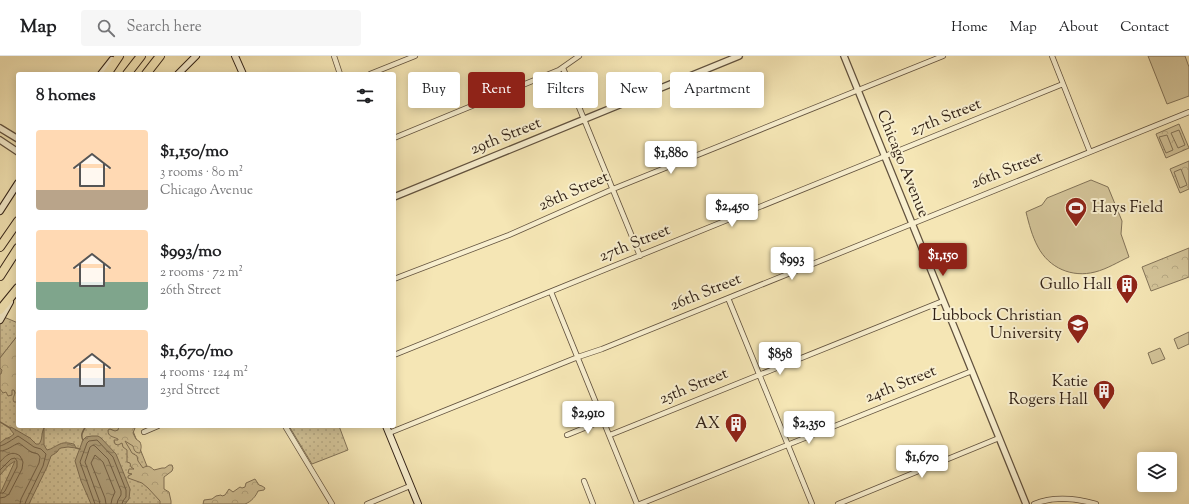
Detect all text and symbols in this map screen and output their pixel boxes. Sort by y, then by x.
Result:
search box [81,10,361,46]
text: Map [20,14,57,41]
icon: search [95,17,117,39]
text: Search here [127,17,202,38]
text: Home [951,18,988,38]
text: Map [1010,18,1037,38]
text: About [1059,18,1098,38]
text: Contact [1120,18,1169,38]
chip: Buy [408,72,460,108]
chip: Rent [468,72,525,108]
chip: Filters [533,72,598,108]
chip: New [606,72,662,108]
chip: Apartment [670,72,764,108]
text: 8 homes [36,84,96,108]
icon: filters [354,85,376,107]
street label: 27th Street [907,93,986,143]
street label: Chicago Avenue [870,107,934,221]
street label: 29th Street [467,112,545,162]
text: $1,150/mo [160,140,228,164]
pin: $1,880 [638,141,704,175]
text: $1,880 [654,145,688,163]
icon: home [68,146,116,194]
street label: 26th Street [968,146,1047,196]
text: 3 rooms · 80 m² [160,164,243,182]
street label: 28th Street [535,166,613,218]
text: Chicago Avenue [160,182,253,200]
pin: $2,450 [699,194,765,228]
sports icon: Hays Field [1063,195,1089,228]
place label: Hays Field [1092,197,1163,220]
text: $2,450 [715,198,749,216]
street label: 27th Street [596,219,675,269]
text: $993/mo [160,240,222,264]
pin: $1,150 [910,243,976,277]
icon: home [68,246,116,294]
pin: $993 [768,247,816,281]
text: $1,150 [928,247,958,265]
text: $993 [780,251,804,269]
text: 2 rooms · 72 m² [160,264,243,282]
street label: 26th Street [667,268,746,318]
building icon: Gullo Hall [1114,272,1140,305]
place label: Gullo Hall [1040,274,1113,297]
text: 26th Street [160,282,221,300]
place label: Lubbock Christian University [932,305,1063,346]
school or university icon: Lubbock Christian University [1065,312,1091,345]
text: $1,670/mo [160,340,233,364]
pin: $858 [756,342,804,376]
icon: home [68,346,116,394]
text: $858 [768,346,792,364]
street label: 24th Street [862,360,941,410]
street label: 25th Street [656,363,732,411]
text: 4 rooms · 124 m² [160,364,248,382]
place label: Katie Rogers Hall [1008,371,1089,412]
building icon: Katie Rogers Hall [1091,378,1117,411]
text: 23rd Street [160,382,220,400]
pin: $2,910 [555,401,621,435]
text: $2,910 [571,405,605,423]
building icon: AX [723,411,749,444]
pin: $2,350 [776,411,842,445]
place label: AX [695,413,720,436]
text: $2,350 [793,415,825,433]
pin: $1,670 [889,445,955,479]
text: $1,670 [905,449,939,467]
map controls [1137,452,1177,492]
button: layers [1137,452,1177,492]

